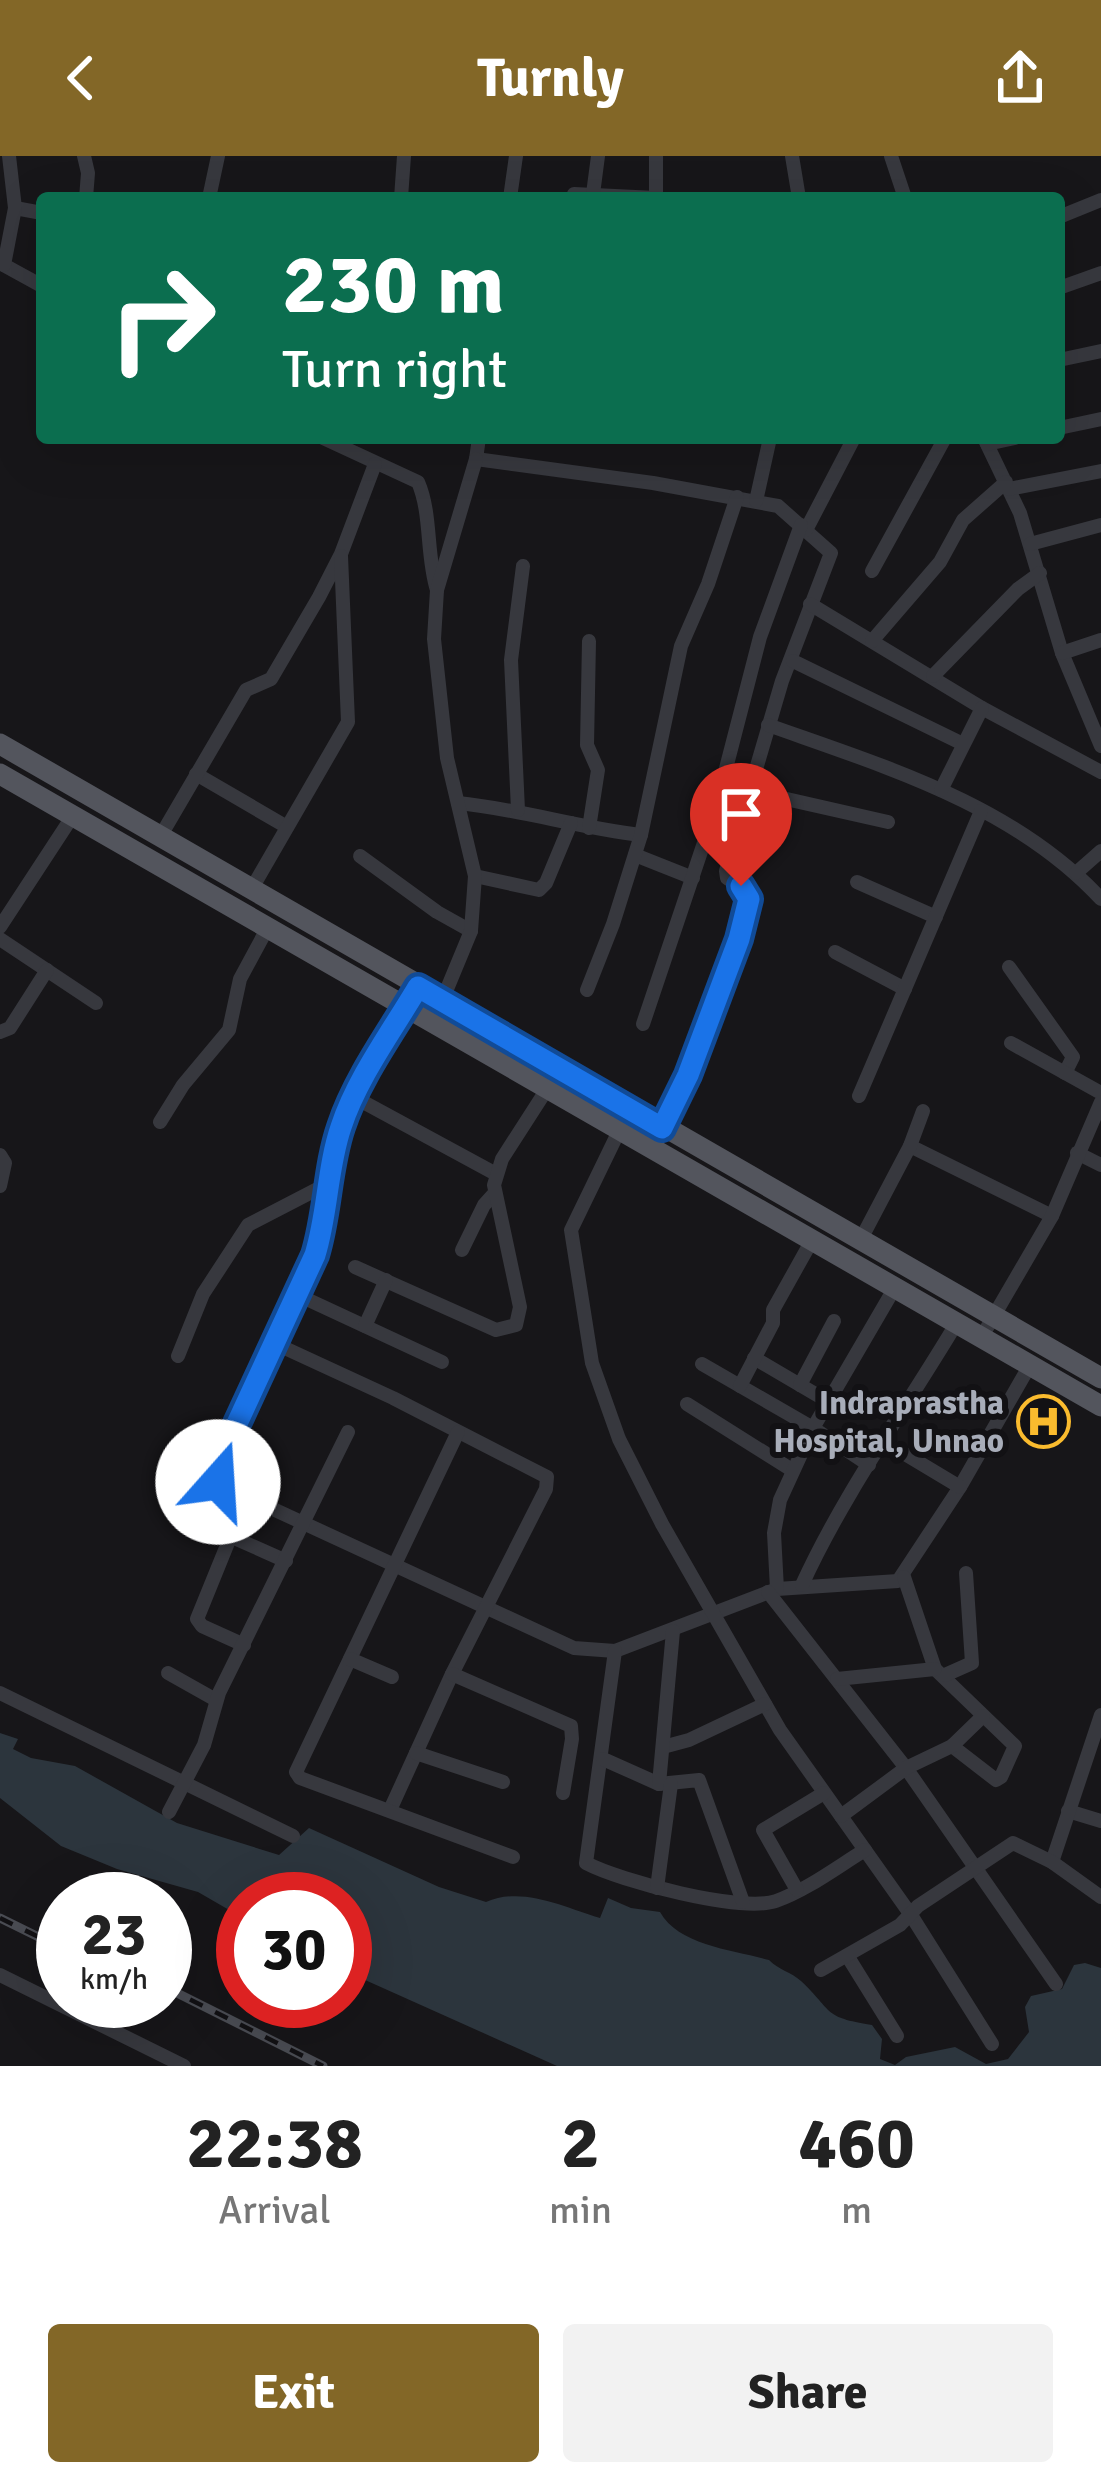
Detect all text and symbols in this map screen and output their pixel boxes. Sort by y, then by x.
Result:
icon: back [48,45,114,111]
text: Turnly [477,45,624,112]
icon: share [987,45,1053,111]
text: 230 m [282,233,504,337]
icon: right [84,240,240,396]
text: Turn right [282,336,507,403]
pin [690,763,792,886]
icon: arrive [708,781,774,847]
place label: Indraprastha Hospital, Unnao [773,1383,1004,1462]
hospital icon: Indraprastha Hospital, Unnao [1015,1394,1071,1450]
position arrow [155,1419,281,1545]
speed limit sign: 30 [216,1872,372,2028]
text: 23 [82,1898,146,1972]
text: km/h [80,1961,148,1998]
text: 22:38 [186,2099,363,2188]
text: 2 [561,2099,600,2188]
text: 460 [798,2099,915,2188]
text: Arrival [218,2186,331,2234]
text: min [549,2186,612,2234]
text: m [841,2186,872,2234]
button: Exit [48,2324,539,2462]
button: Share [563,2324,1053,2462]

